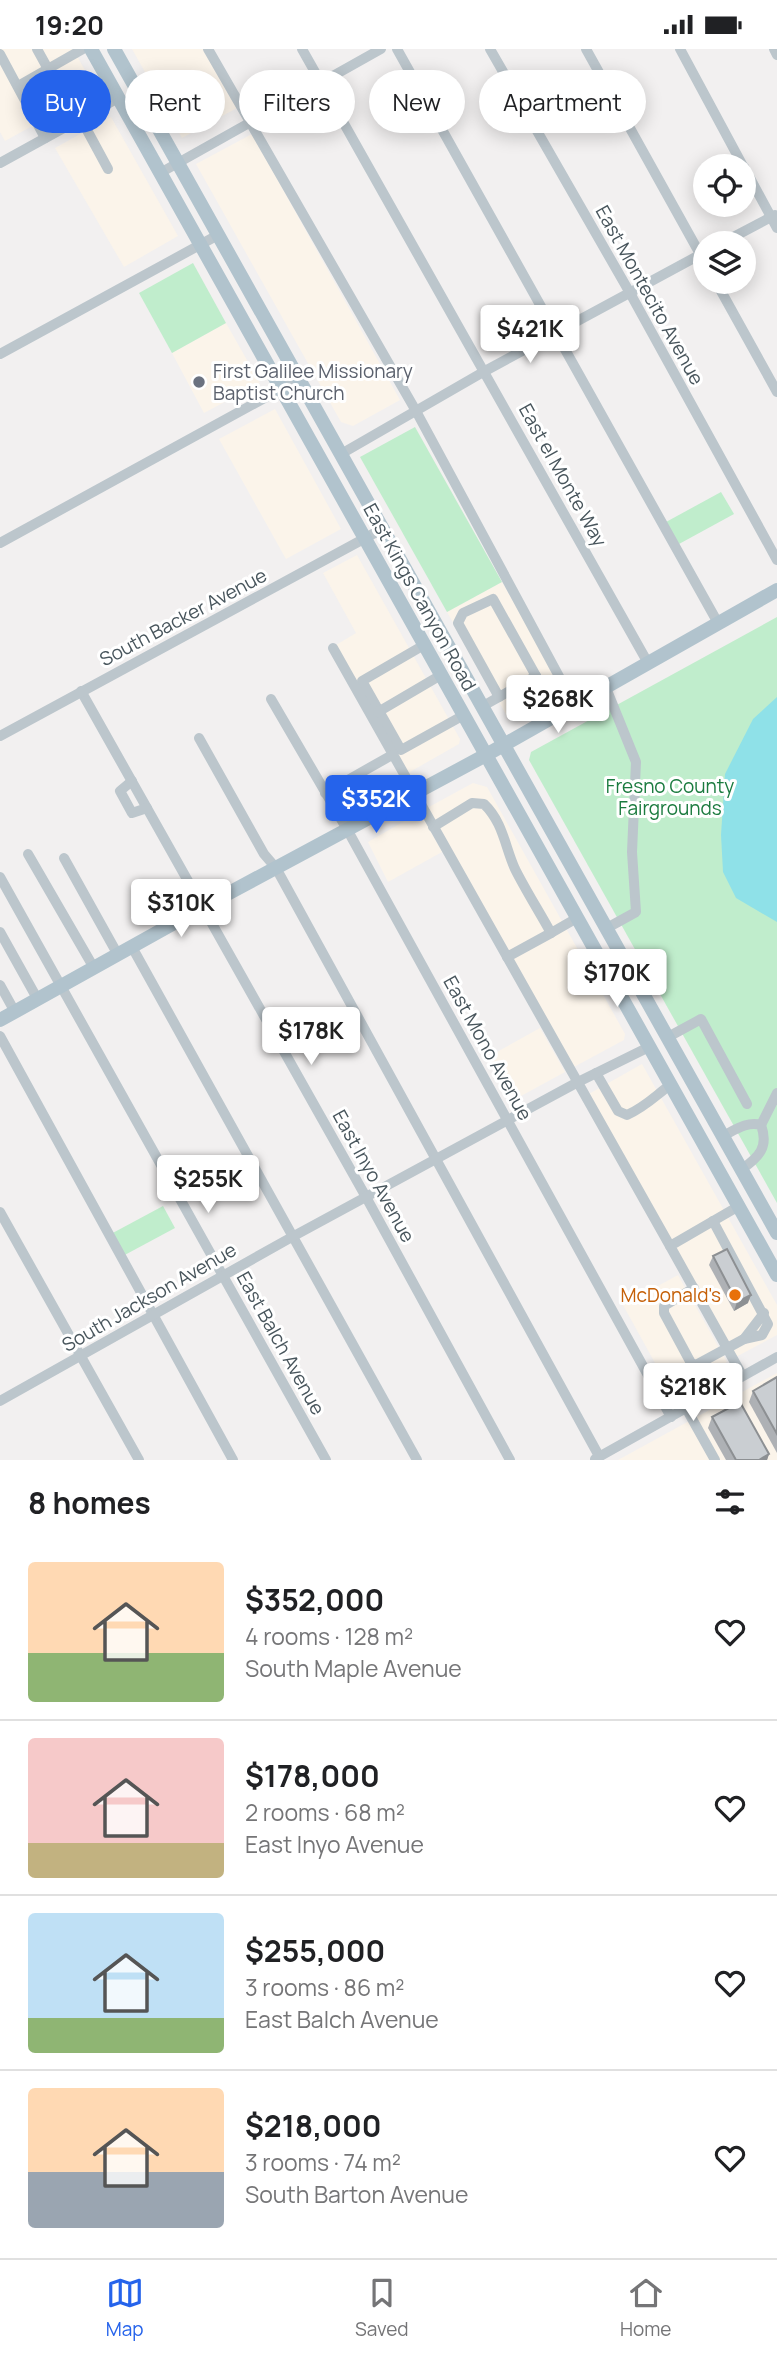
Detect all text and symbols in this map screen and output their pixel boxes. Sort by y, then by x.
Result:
text: 19:20 [35,7,104,43]
chip: Buy [21,70,111,133]
chip: Rent [125,70,225,133]
chip: Filters [239,70,355,133]
chip: New [369,70,465,133]
chip: Apartment [479,70,646,133]
map controls [693,154,756,294]
button: locate [693,154,756,217]
street label: East Montecito Avenue [590,201,710,389]
button: layers [693,231,756,294]
pin: $421K [481,305,579,365]
text: $421K [496,312,564,344]
place label: First Galilee Missionary Baptist Church [213,358,413,406]
marker: First Galilee Missionary Baptist Church [191,374,207,390]
street label: East el Monte Way [513,399,613,551]
street label: East Kings Canyon Road [358,498,482,696]
street label: South Backer Avenue [95,562,271,672]
pin: $268K [509,675,607,735]
text: $268K [522,682,594,714]
park label: Fresno County Fairgrounds [606,773,734,821]
pin: $352K [327,775,425,835]
text: $352K [341,782,411,814]
pin: $310K [132,879,230,939]
text: $310K [147,886,215,918]
pin: $170K [568,949,666,1009]
text: $170K [584,956,650,988]
street label: East Mono Avenue [438,971,538,1125]
pin: $178K [262,1007,360,1067]
text: $178K [278,1014,344,1046]
street label: East Inyo Avenue [327,1105,421,1247]
pin: $255K [159,1155,257,1215]
text: $255K [173,1162,243,1194]
street label: South Jackson Avenue [57,1236,241,1358]
street label: East Balch Avenue [231,1267,331,1419]
place label: McDonald's [620,1282,721,1308]
marker: McDonald's [727,1287,743,1303]
pin: $218K [644,1363,742,1423]
text: $218K [659,1370,727,1402]
text: 8 homes [28,1482,151,1523]
icon: filters [711,1483,749,1521]
text: $352,000 [245,1579,384,1620]
icon: home [84,1590,168,1674]
icon: heart [711,1613,749,1651]
text: 4 rooms · 128 m² [245,1620,413,1652]
text: South Maple Avenue [245,1652,462,1684]
text: $178,000 [245,1755,380,1796]
icon: home [84,1766,168,1850]
icon: heart [711,1789,749,1827]
text: 2 rooms · 68 m² [245,1796,405,1828]
text: East Inyo Avenue [245,1828,424,1860]
text: $255,000 [245,1930,385,1971]
icon: home [84,1941,168,2025]
icon: heart [711,1964,749,2002]
text: 3 rooms · 86 m² [245,1971,405,2003]
text: East Balch Avenue [245,2003,439,2035]
text: $218,000 [245,2105,382,2146]
icon: home [84,2116,168,2200]
icon: heart [711,2139,749,2177]
text: 3 rooms · 74 m² [245,2146,401,2178]
text: South Barton Avenue [245,2178,468,2210]
tab: Map [106,2274,144,2342]
tab: Saved [355,2274,409,2342]
tab: Home [620,2274,671,2342]

